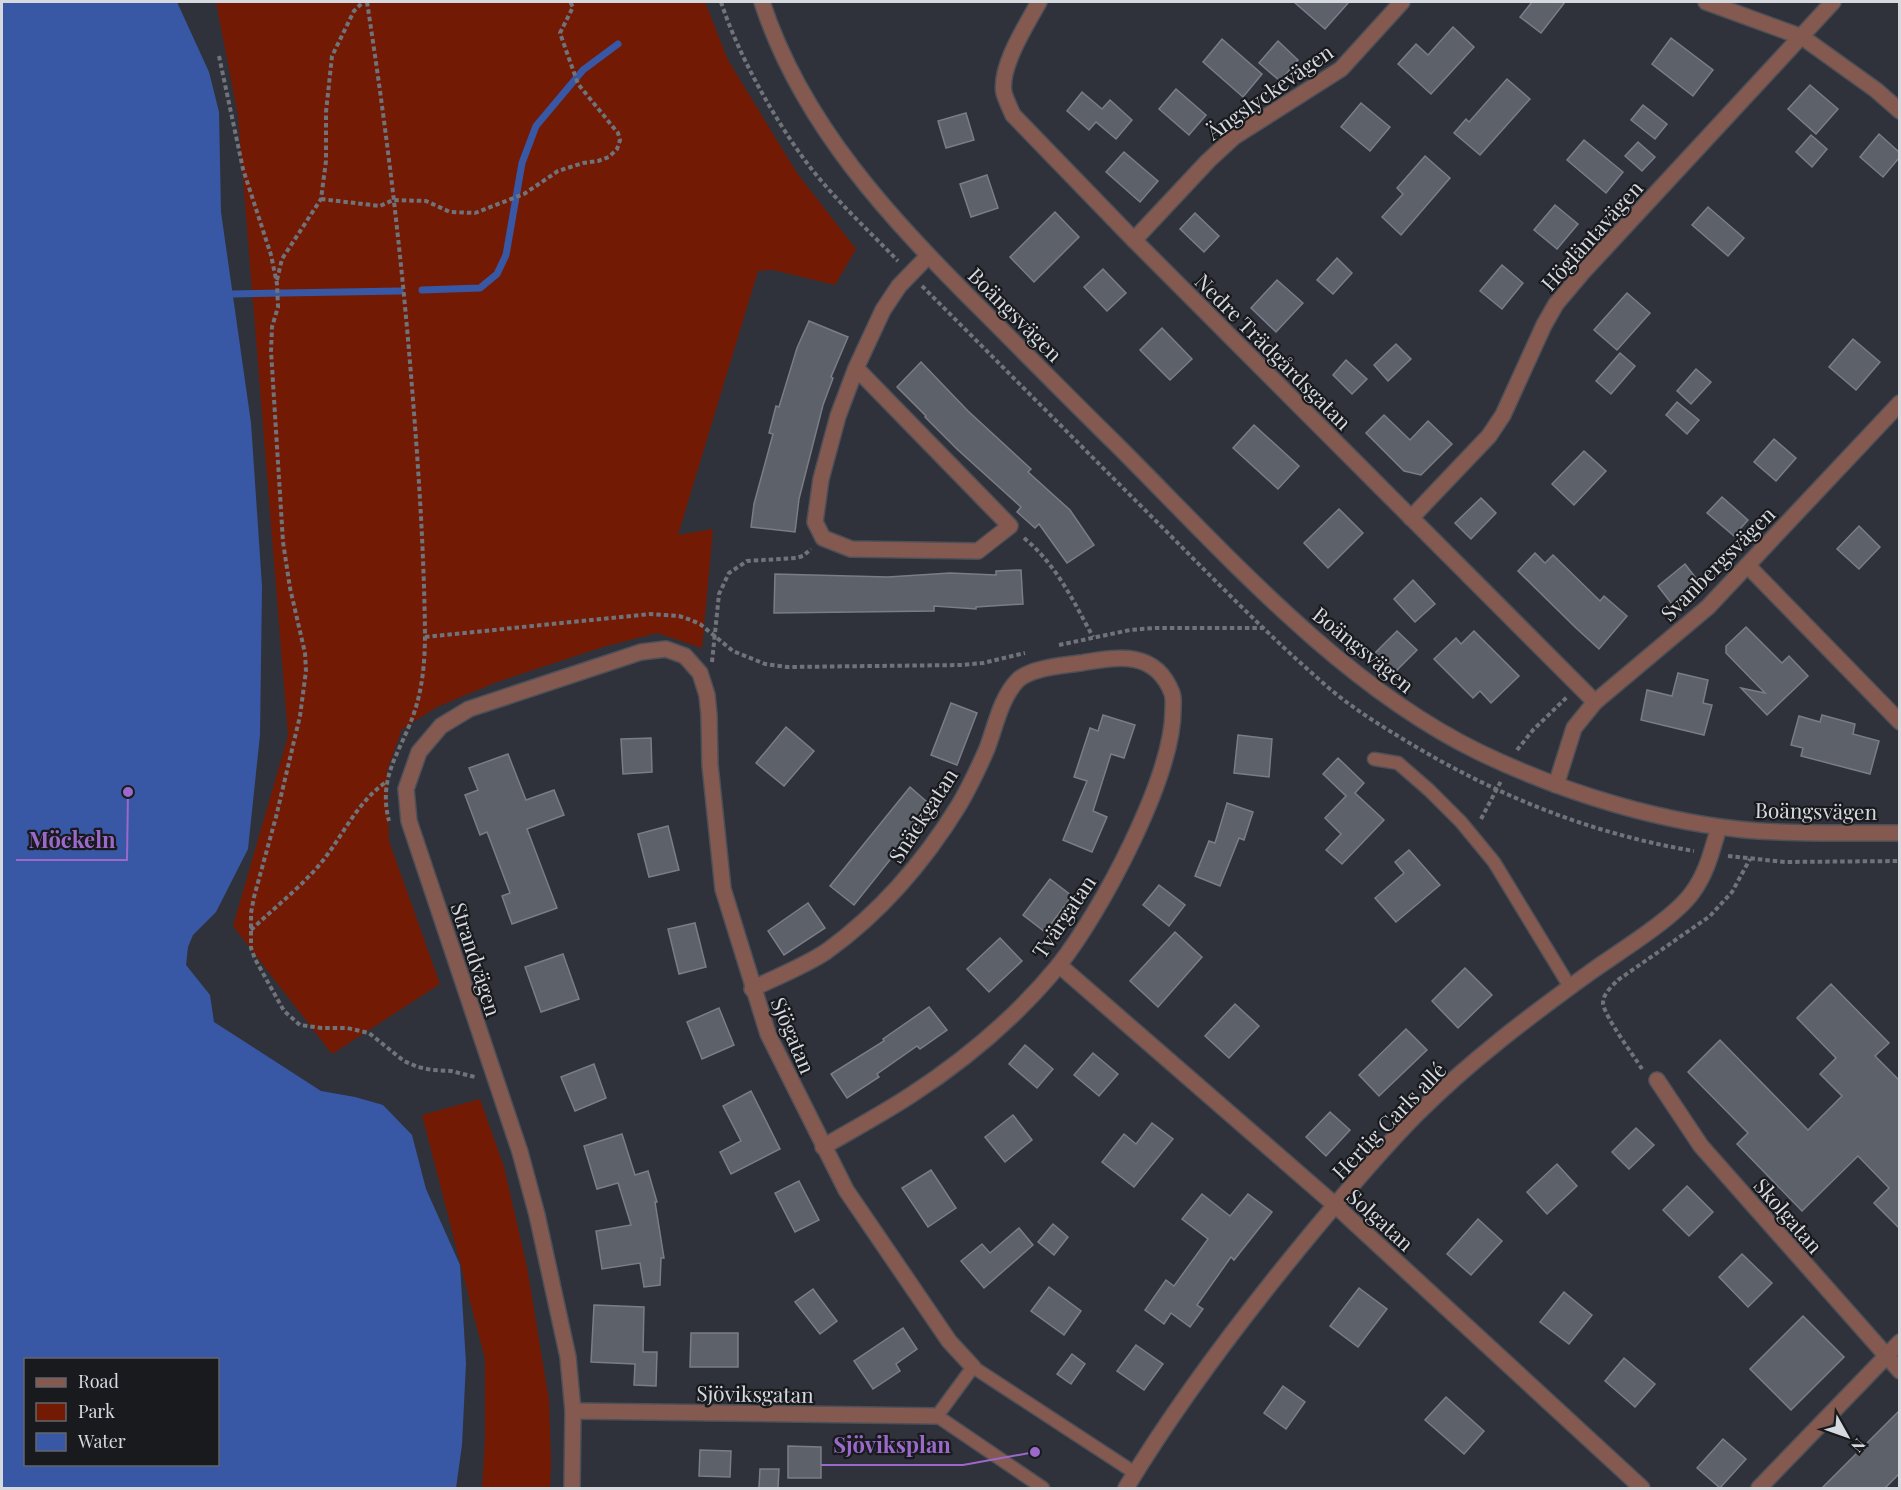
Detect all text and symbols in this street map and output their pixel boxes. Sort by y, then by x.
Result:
street label: Ängslyckevägen [1199,37,1338,146]
street label: Högläntavägen [1534,173,1648,296]
street label: Boängsvägen [963,261,1069,367]
street label: Nedre Trädgårdsgatan [1190,267,1359,436]
street label: Svanbergsvägen [1654,499,1781,626]
street label: Boängsvägen [1308,600,1421,699]
street label: Snäckgatan [881,762,963,868]
street label: Boängsvägen [1755,795,1878,825]
callout: Möckeln [16,820,127,860]
text: Möckeln [28,824,116,854]
street label: Tvärgatan [1025,869,1101,963]
street label: Strandvägen [445,899,509,1020]
street label: Sjögatan [765,993,823,1078]
street label: Hertig Carls allé [1325,1055,1451,1185]
street label: Skolgatan [1748,1171,1830,1259]
street label: Solgatan [1342,1182,1421,1257]
legend [24,1358,219,1466]
text: Road [78,1369,119,1393]
street label: Sjöviksgatan [696,1378,814,1408]
text: Park [78,1399,115,1423]
north arrow [1817,1406,1877,1466]
callout: Sjöviksplan [821,1425,963,1465]
text: Water [77,1429,126,1453]
text: Sjöviksplan [833,1429,951,1459]
text: N [1847,1435,1871,1457]

